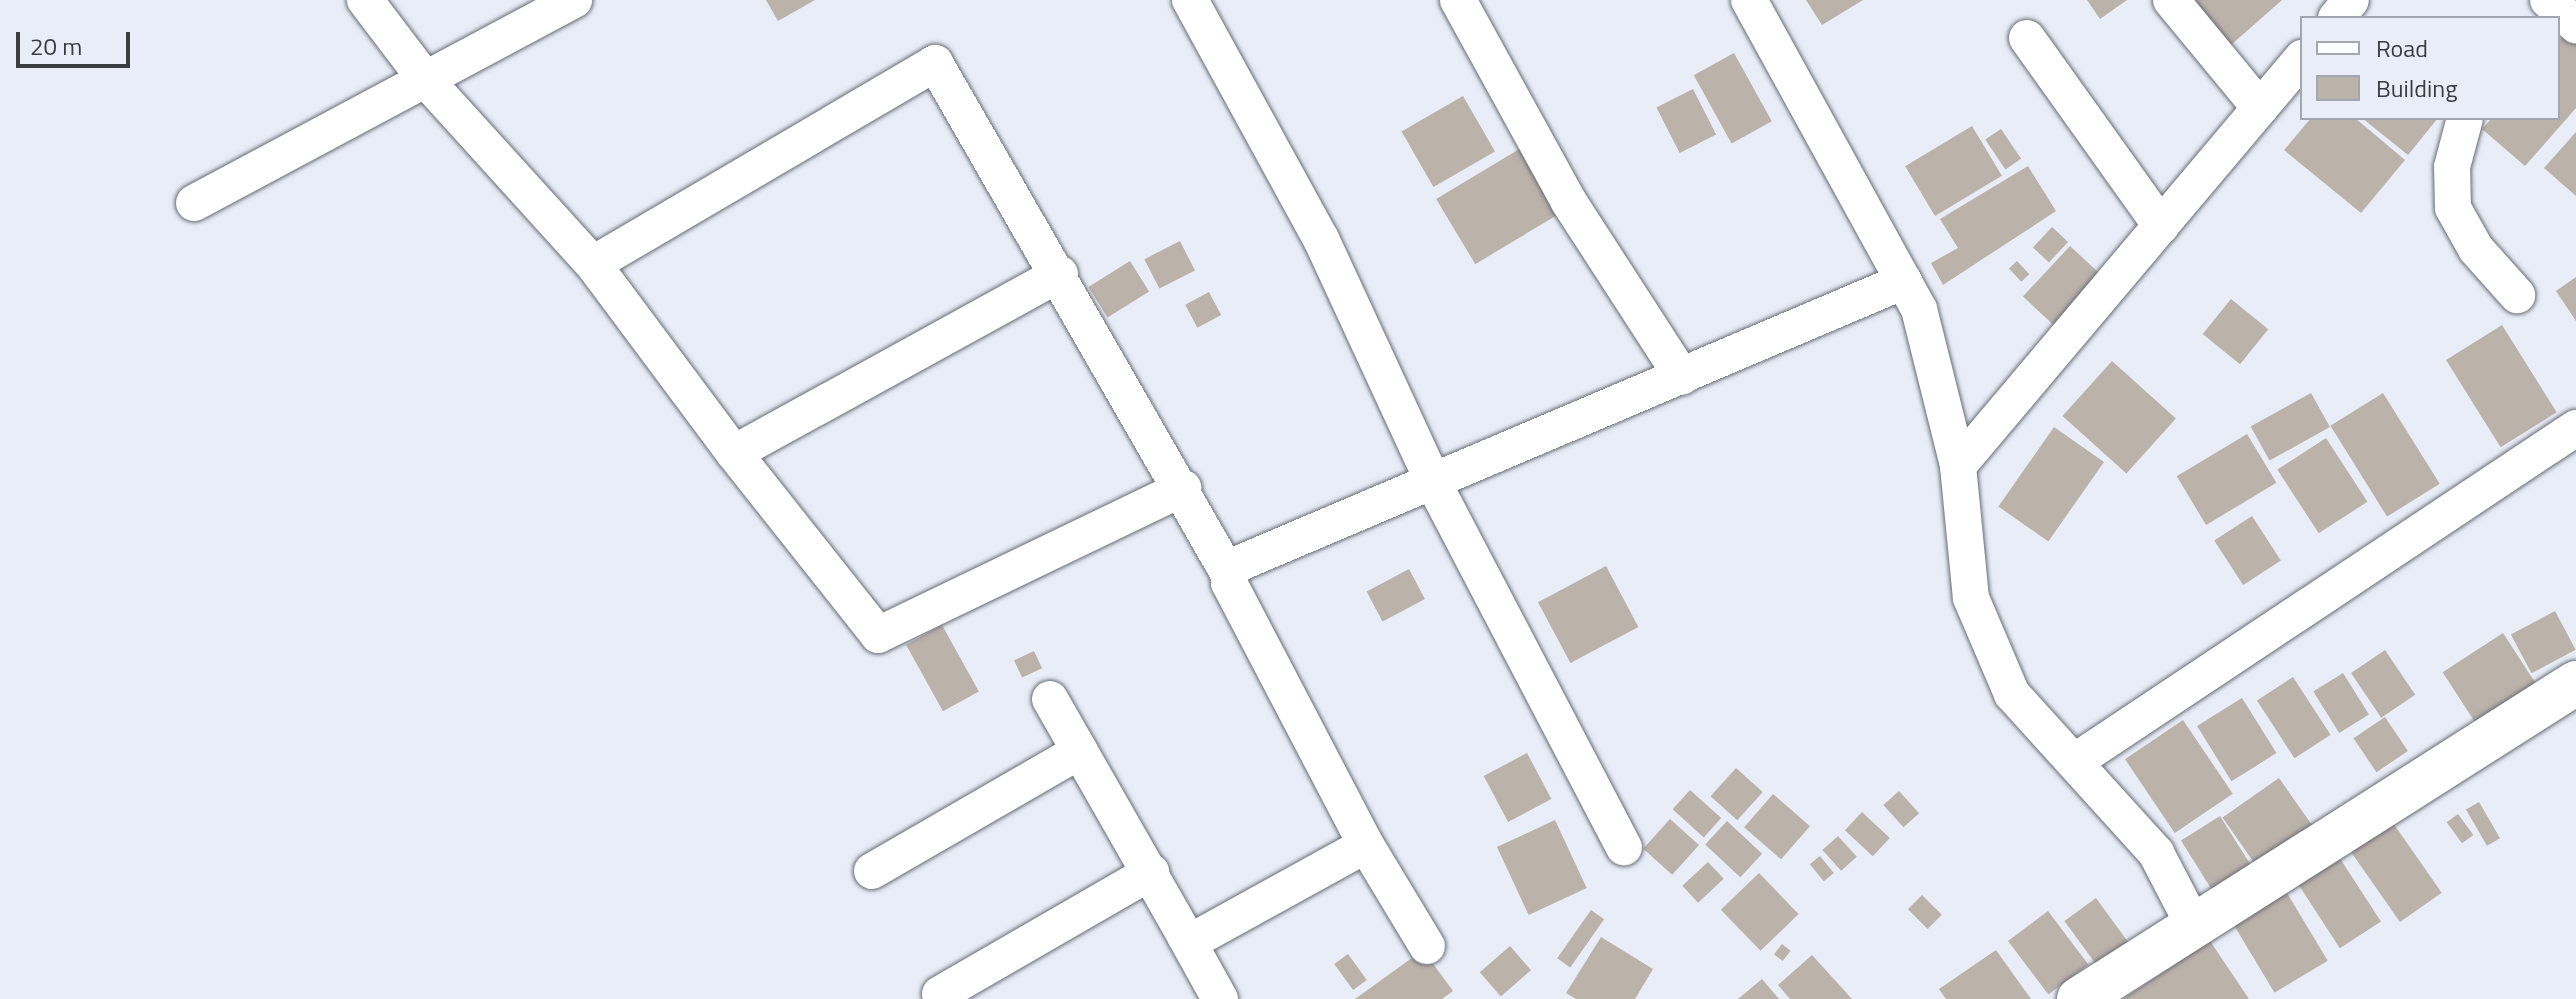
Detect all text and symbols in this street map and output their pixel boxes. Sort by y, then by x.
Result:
scale bar [20,16,134,66]
legend [2300,16,2560,120]
text: 20 m [30,28,82,64]
text: Road [2376,30,2428,66]
text: Building [2376,70,2458,106]

